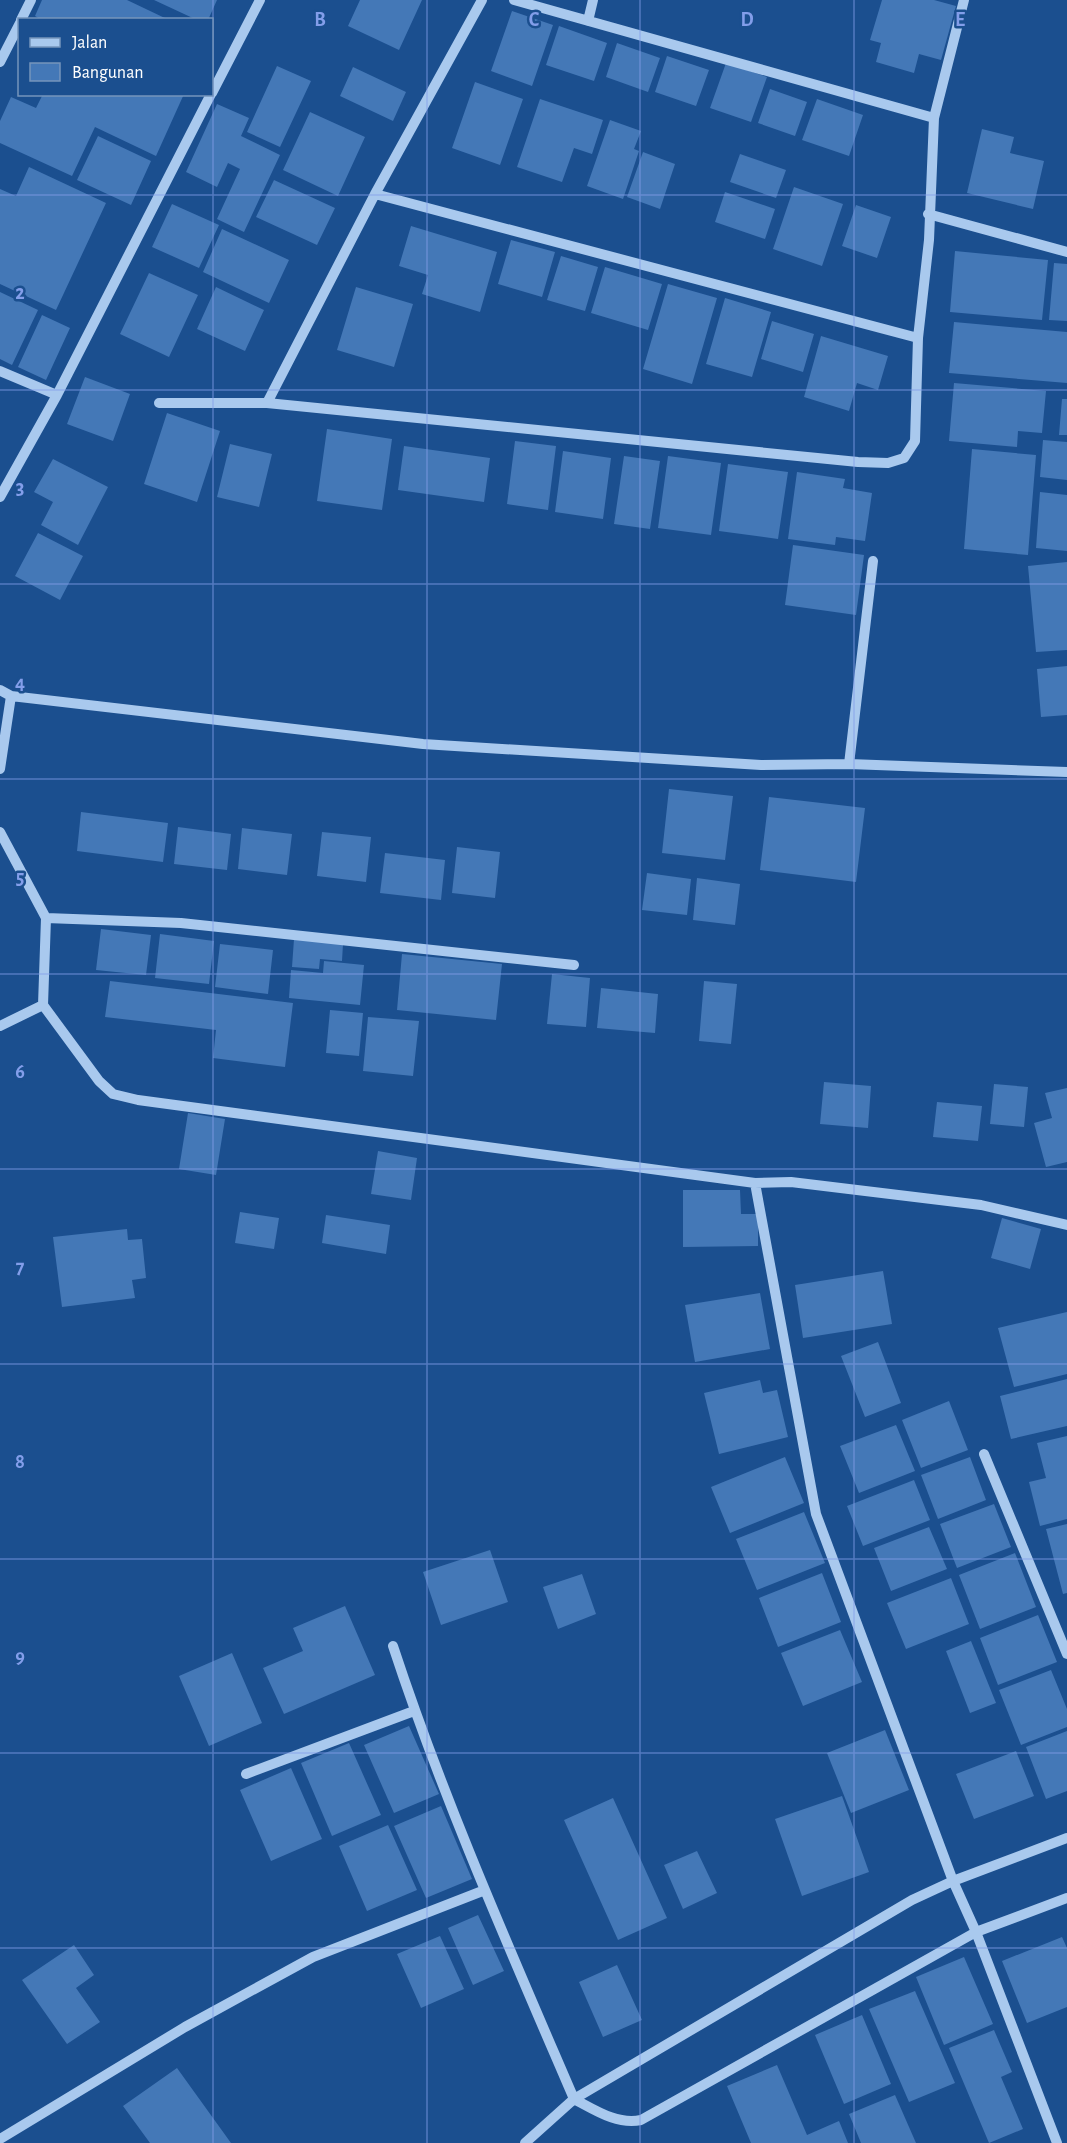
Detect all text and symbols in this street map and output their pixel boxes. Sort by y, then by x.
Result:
text: B [314,10,326,30]
text: C [529,10,540,30]
text: D [740,10,754,30]
text: E [955,10,965,30]
legend [18,18,213,96]
text: Jalan [72,34,107,52]
text: Bangunan [72,64,144,82]
text: 2 [15,283,25,303]
text: 3 [16,478,24,498]
text: 4 [15,673,25,693]
text: 5 [16,868,24,888]
text: 6 [15,1062,25,1082]
text: 7 [16,1257,25,1277]
text: 8 [15,1452,25,1472]
text: 9 [15,1647,25,1667]

